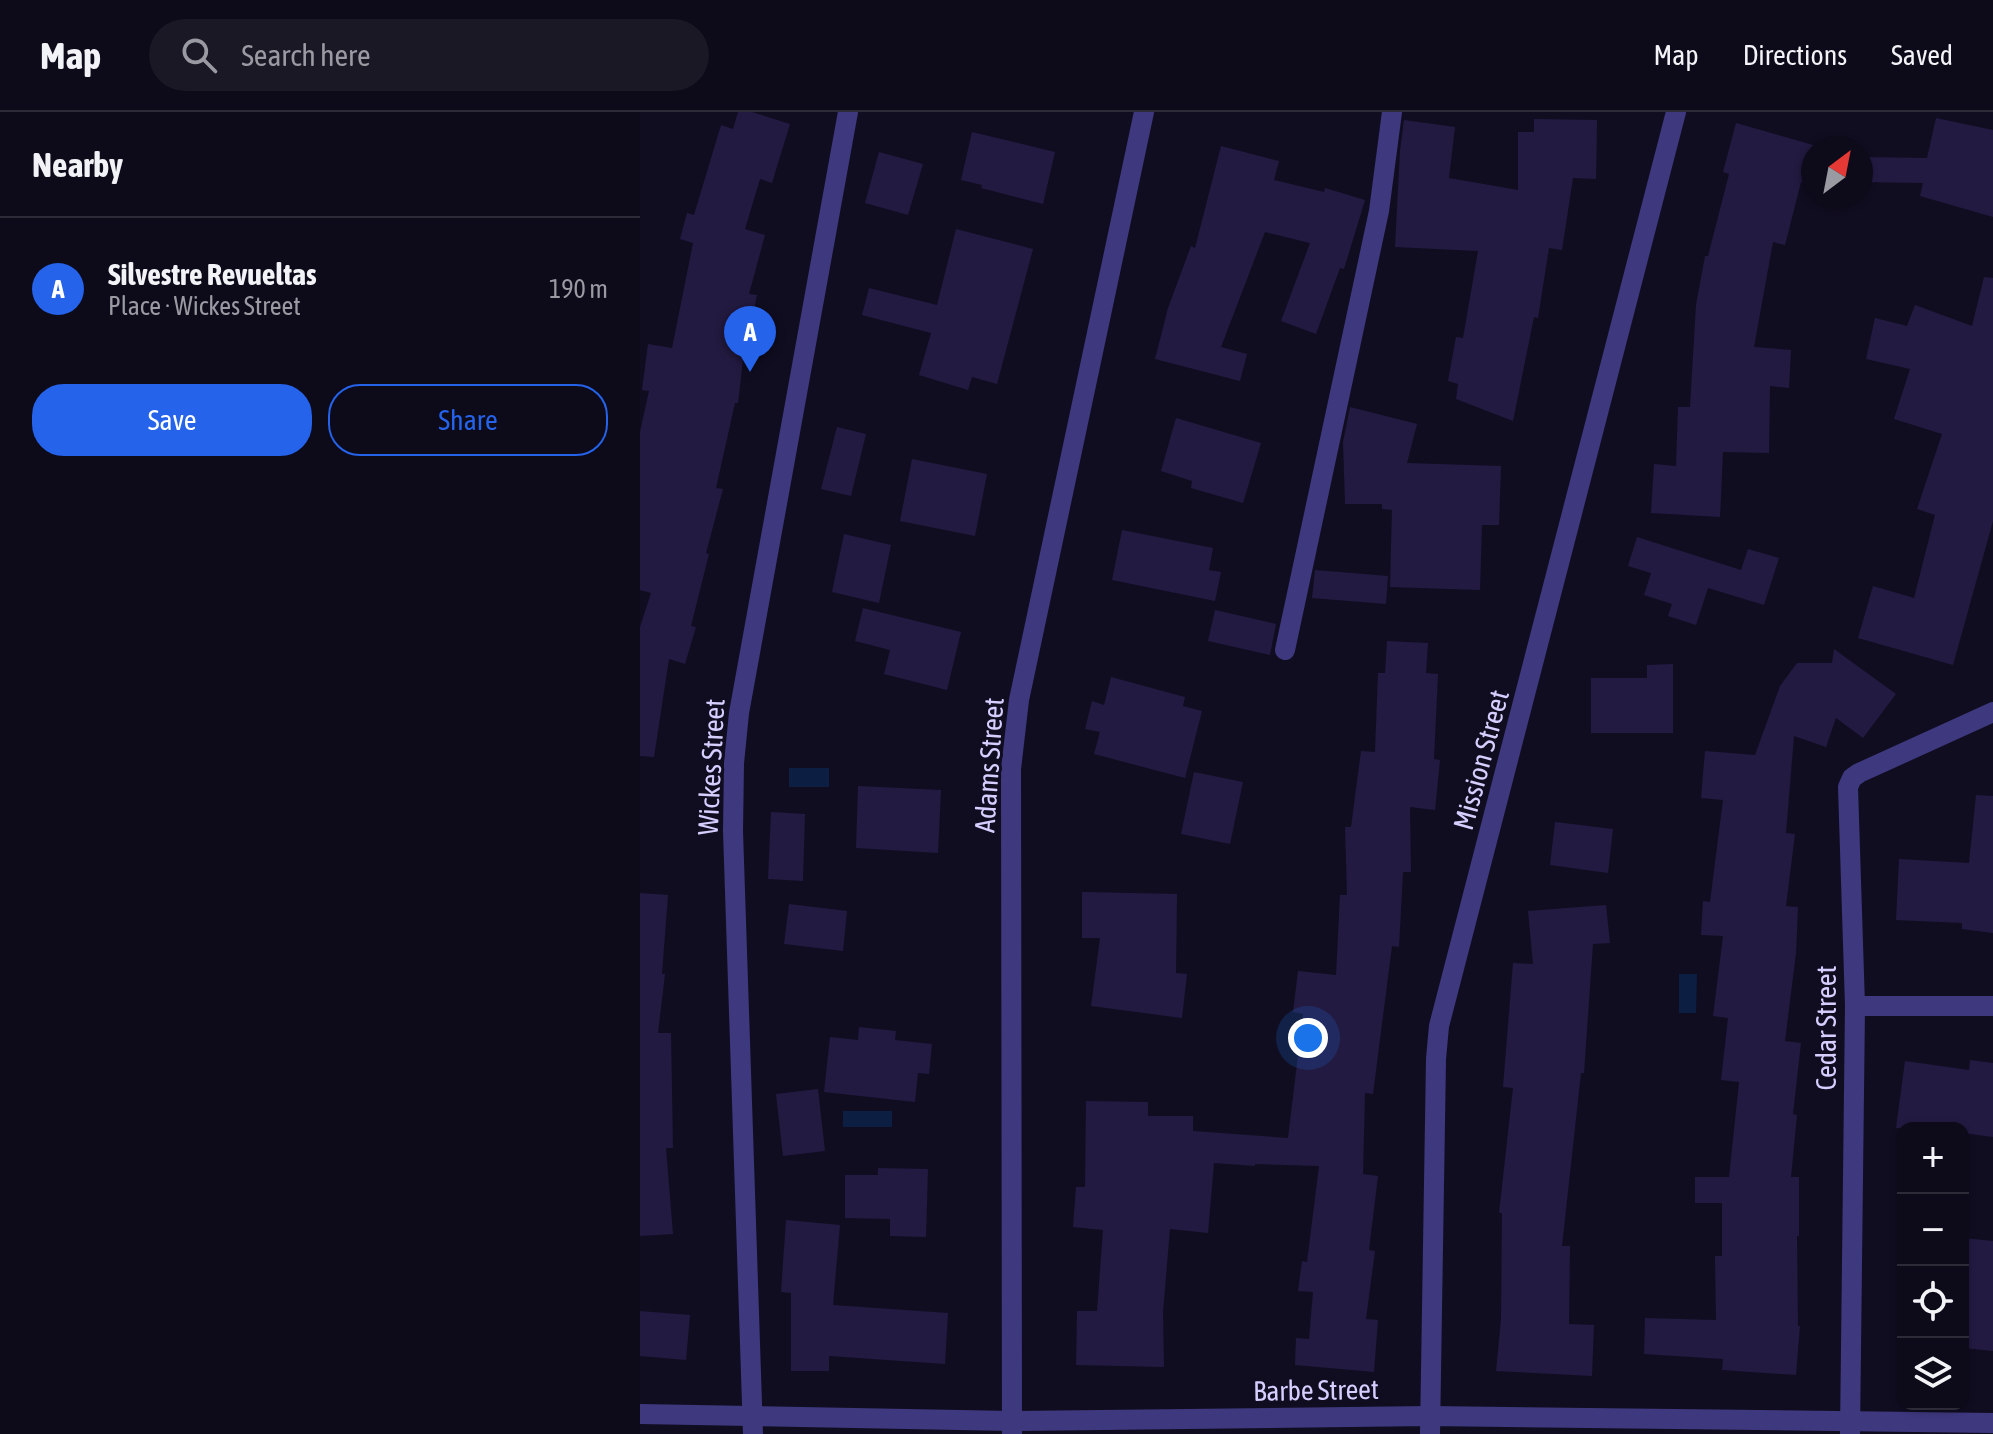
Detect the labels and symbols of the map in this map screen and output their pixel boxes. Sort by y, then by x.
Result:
north arrow [1801,136,1873,208]
pin: A [724,306,776,372]
street label: Mission Street [1447,687,1515,833]
street label: Adams Street [968,696,1010,834]
street label: Wickes Street [691,698,731,836]
street label: Cedar Street [1810,966,1842,1091]
your location [1288,1018,1328,1058]
street label: Barbe Street [1253,1373,1379,1407]

